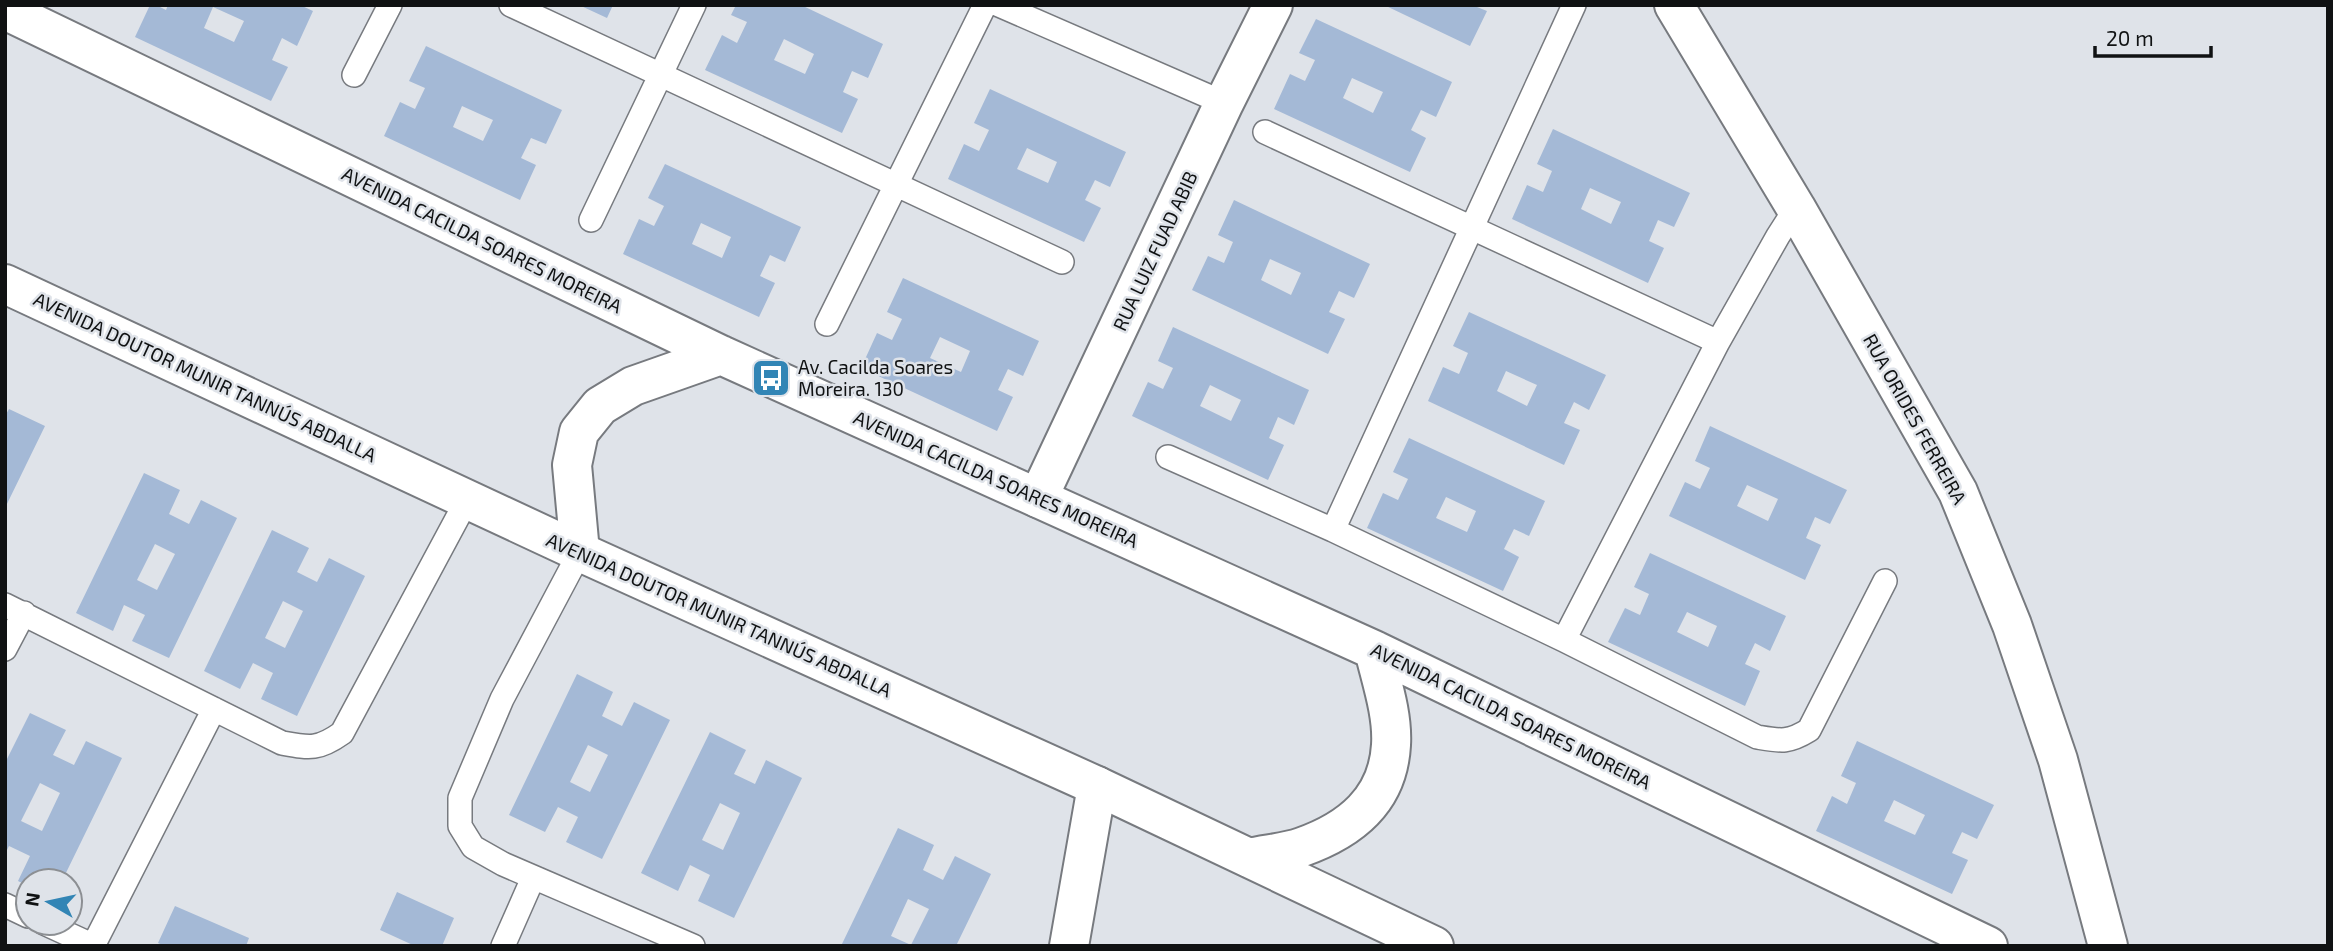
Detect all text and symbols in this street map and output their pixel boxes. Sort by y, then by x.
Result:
scale bar [2095,14,2210,58]
text: 20 m [2106,25,2154,50]
street label: AVENIDA CACILDA SOARES MOREIRA [338,162,626,318]
street label: RUA LUIZ FUAD ABIB [1107,167,1202,334]
street label: AVENIDA DOUTOR MUNIR TANNÚS ABDALLA [30,287,380,466]
street label: RUA ORIDES FERREIRA [1859,330,1972,508]
place label: Av. Cacilda Soares Moreira. 130 [798,355,953,400]
bus stop icon: Av. Cacilda Soares Moreira. 130 [750,357,792,399]
street label: AVENIDA CACILDA SOARES MOREIRA [850,405,1142,552]
street label: AVENIDA DOUTOR MUNIR TANNÚS ABDALLA [543,528,896,701]
street label: AVENIDA CACILDA SOARES MOREIRA [1367,638,1655,794]
north arrow [14,867,84,937]
text: N [19,891,44,908]

